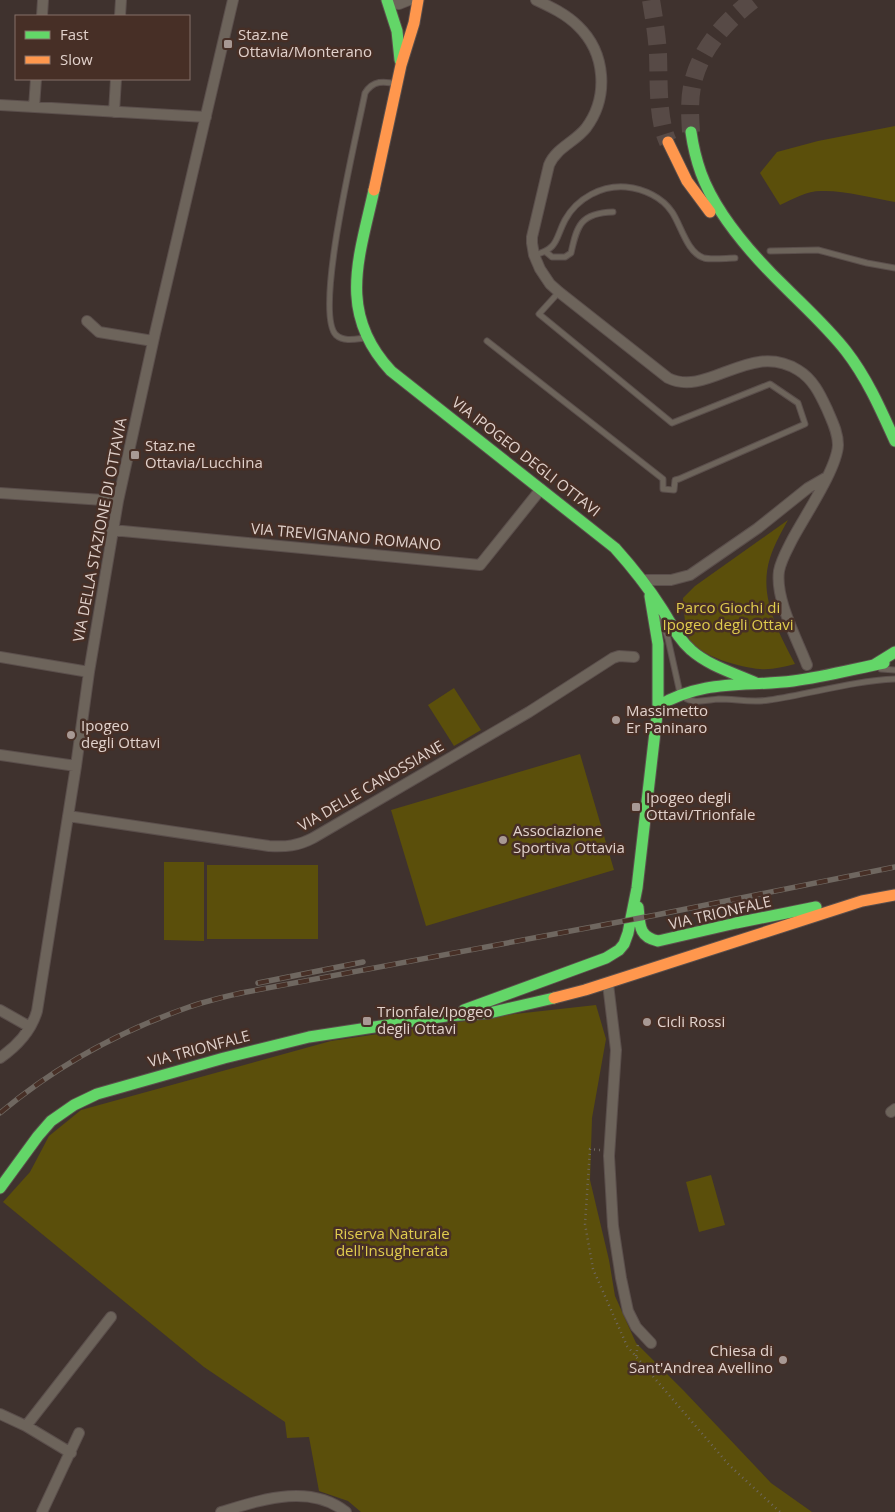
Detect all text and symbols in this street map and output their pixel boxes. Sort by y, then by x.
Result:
legend [15,15,190,80]
text: Fast [60,24,89,44]
place label: Staz.ne Ottavia/Monterano [238,24,372,61]
marker: Staz.ne Ottavia/Monterano [222,38,234,50]
text: Slow [60,49,93,69]
street label: VIA IPOGEO DEGLI OTTAVI [448,392,605,520]
street label: VIA DELLA STAZIONE DI OTTAVIA [67,416,131,644]
place label: Staz.ne Ottavia/Lucchina [145,435,263,472]
marker: Staz.ne Ottavia/Lucchina [129,449,141,461]
street label: VIA TREVIGNANO ROMANO [250,518,442,554]
park label: Parco Giochi di Ipogeo degli Ottavi [662,597,794,634]
place label: Massimetto Er Paninaro [626,700,708,737]
marker: Massimetto Er Paninaro [610,714,622,726]
place label: Ipogeo degli Ottavi [81,715,160,752]
marker: Ipogeo degli Ottavi [65,729,77,741]
street label: VIA DELLE CANOSSIANE [294,735,447,835]
place label: Ipogeo degli Ottavi/Trionfale [646,787,755,824]
marker: Ipogeo degli Ottavi/Trionfale [630,801,642,813]
place label: Associazione Sportiva Ottavia [513,820,625,857]
marker: Associazione Sportiva Ottavia [497,834,509,846]
street label: VIA TRIONFALE [667,891,773,934]
place label: Trionfale/Ipogeo degli Ottavi [377,1001,492,1038]
place label: Cicli Rossi [657,1011,725,1031]
marker: Trionfale/Ipogeo degli Ottavi [361,1015,373,1027]
marker: Cicli Rossi [641,1016,653,1028]
street label: VIA TRIONFALE [146,1025,252,1071]
park label: Riserva Naturale dell'Insugherata [334,1223,450,1260]
place label: Chiesa di Sant'Andrea Avellino [629,1340,773,1377]
marker: Chiesa di Sant'Andrea Avellino [777,1354,789,1366]

